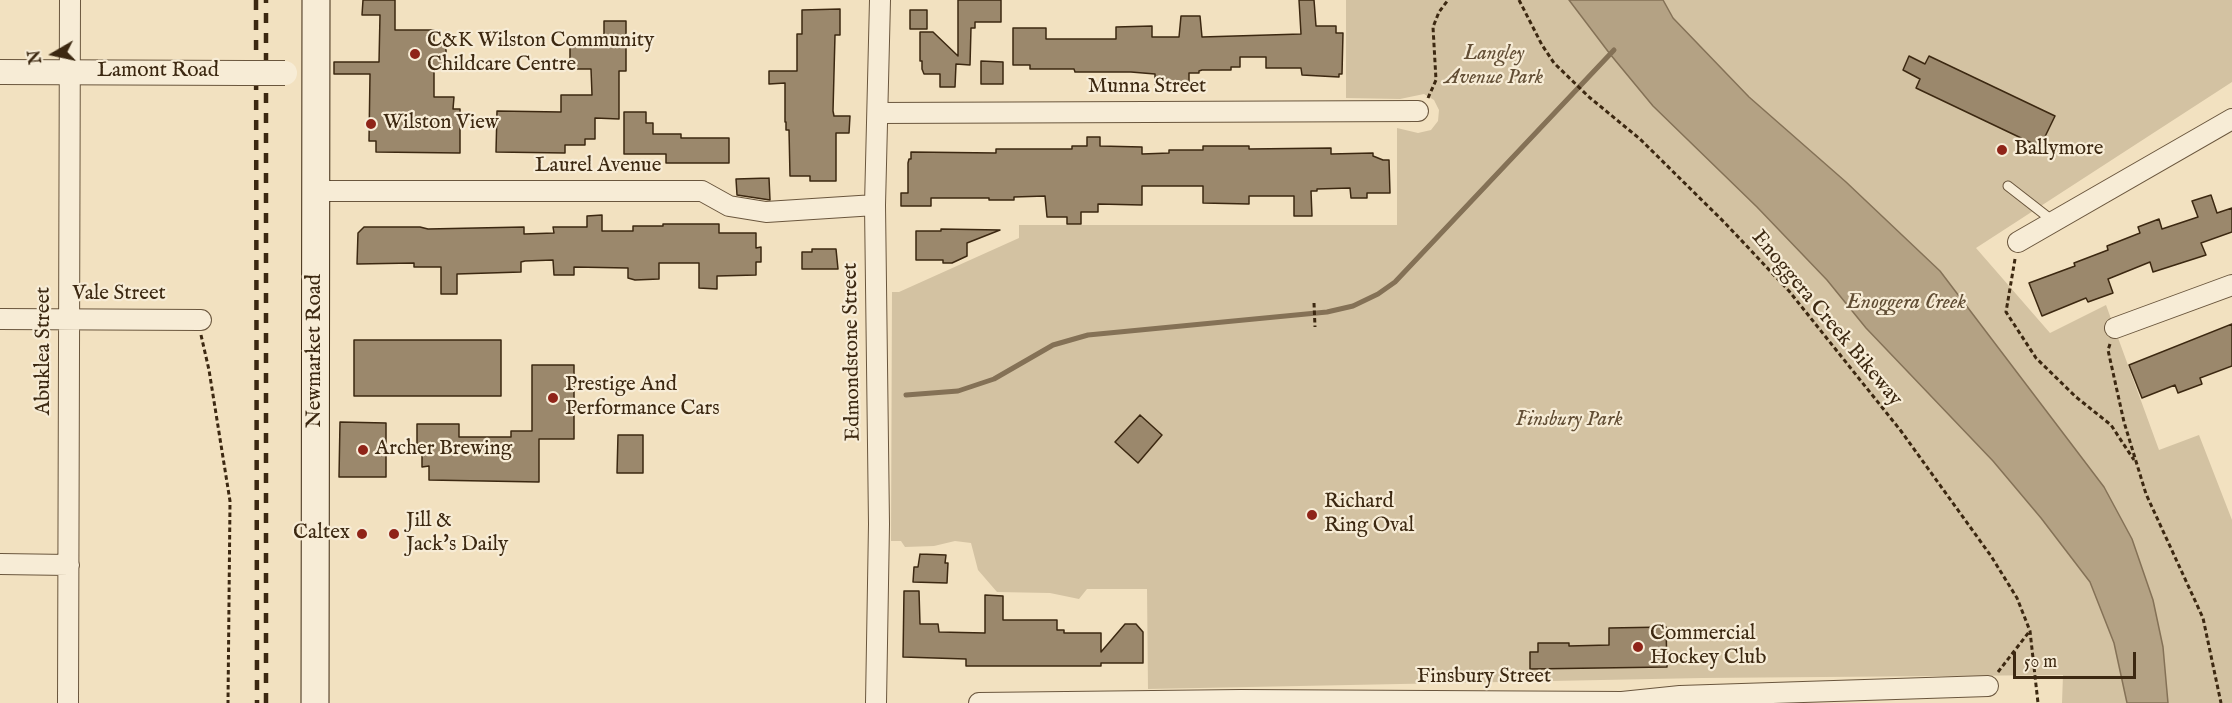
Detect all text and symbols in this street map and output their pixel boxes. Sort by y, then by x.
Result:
north arrow [24,24,84,84]
place label: C&K Wilston Community Childcare Centre [427,29,654,79]
park label: Langley Avenue Park [1445,42,1543,92]
marker: C&K Wilston Community Childcare Centre [408,47,422,61]
text: N [25,48,47,65]
street label: Lamont Road [97,59,219,85]
street label: Munna Street [1088,75,1206,101]
place label: Wilston View [383,111,499,137]
marker: Wilston View [364,117,378,131]
place label: Ballymore [2014,137,2103,163]
marker: Ballymore [1995,143,2009,157]
street label: Laurel Avenue [535,154,661,180]
street label: Enoggera Creek Bikeway [1745,226,1907,412]
street label: Edmondstone Street [839,262,867,442]
street label: Newmarket Road [303,274,329,428]
street label: Vale Street [72,282,166,308]
street label: Abuklea Street [32,287,58,415]
water label: Enoggera Creek [1846,290,1966,316]
place label: Prestige And Performance Cars [565,373,720,423]
marker: Prestige And Performance Cars [546,391,560,405]
park label: Finsbury Park [1515,408,1623,434]
place label: Archer Brewing [375,437,512,463]
marker: Archer Brewing [356,443,370,457]
place label: Richard Ring Oval [1324,490,1414,540]
marker: Richard Ring Oval [1305,508,1319,522]
place label: Jill & Jack's Daily [406,509,508,559]
place label: Caltex [293,521,350,547]
marker: Caltex [355,527,369,541]
marker: Jill & Jack's Daily [387,527,401,541]
place label: Commercial Hockey Club [1650,622,1766,672]
marker: Commercial Hockey Club [1631,640,1645,654]
scale bar [2016,640,2139,678]
text: 50 m [2024,651,2057,674]
street label: Finsbury Street [1417,665,1551,691]

